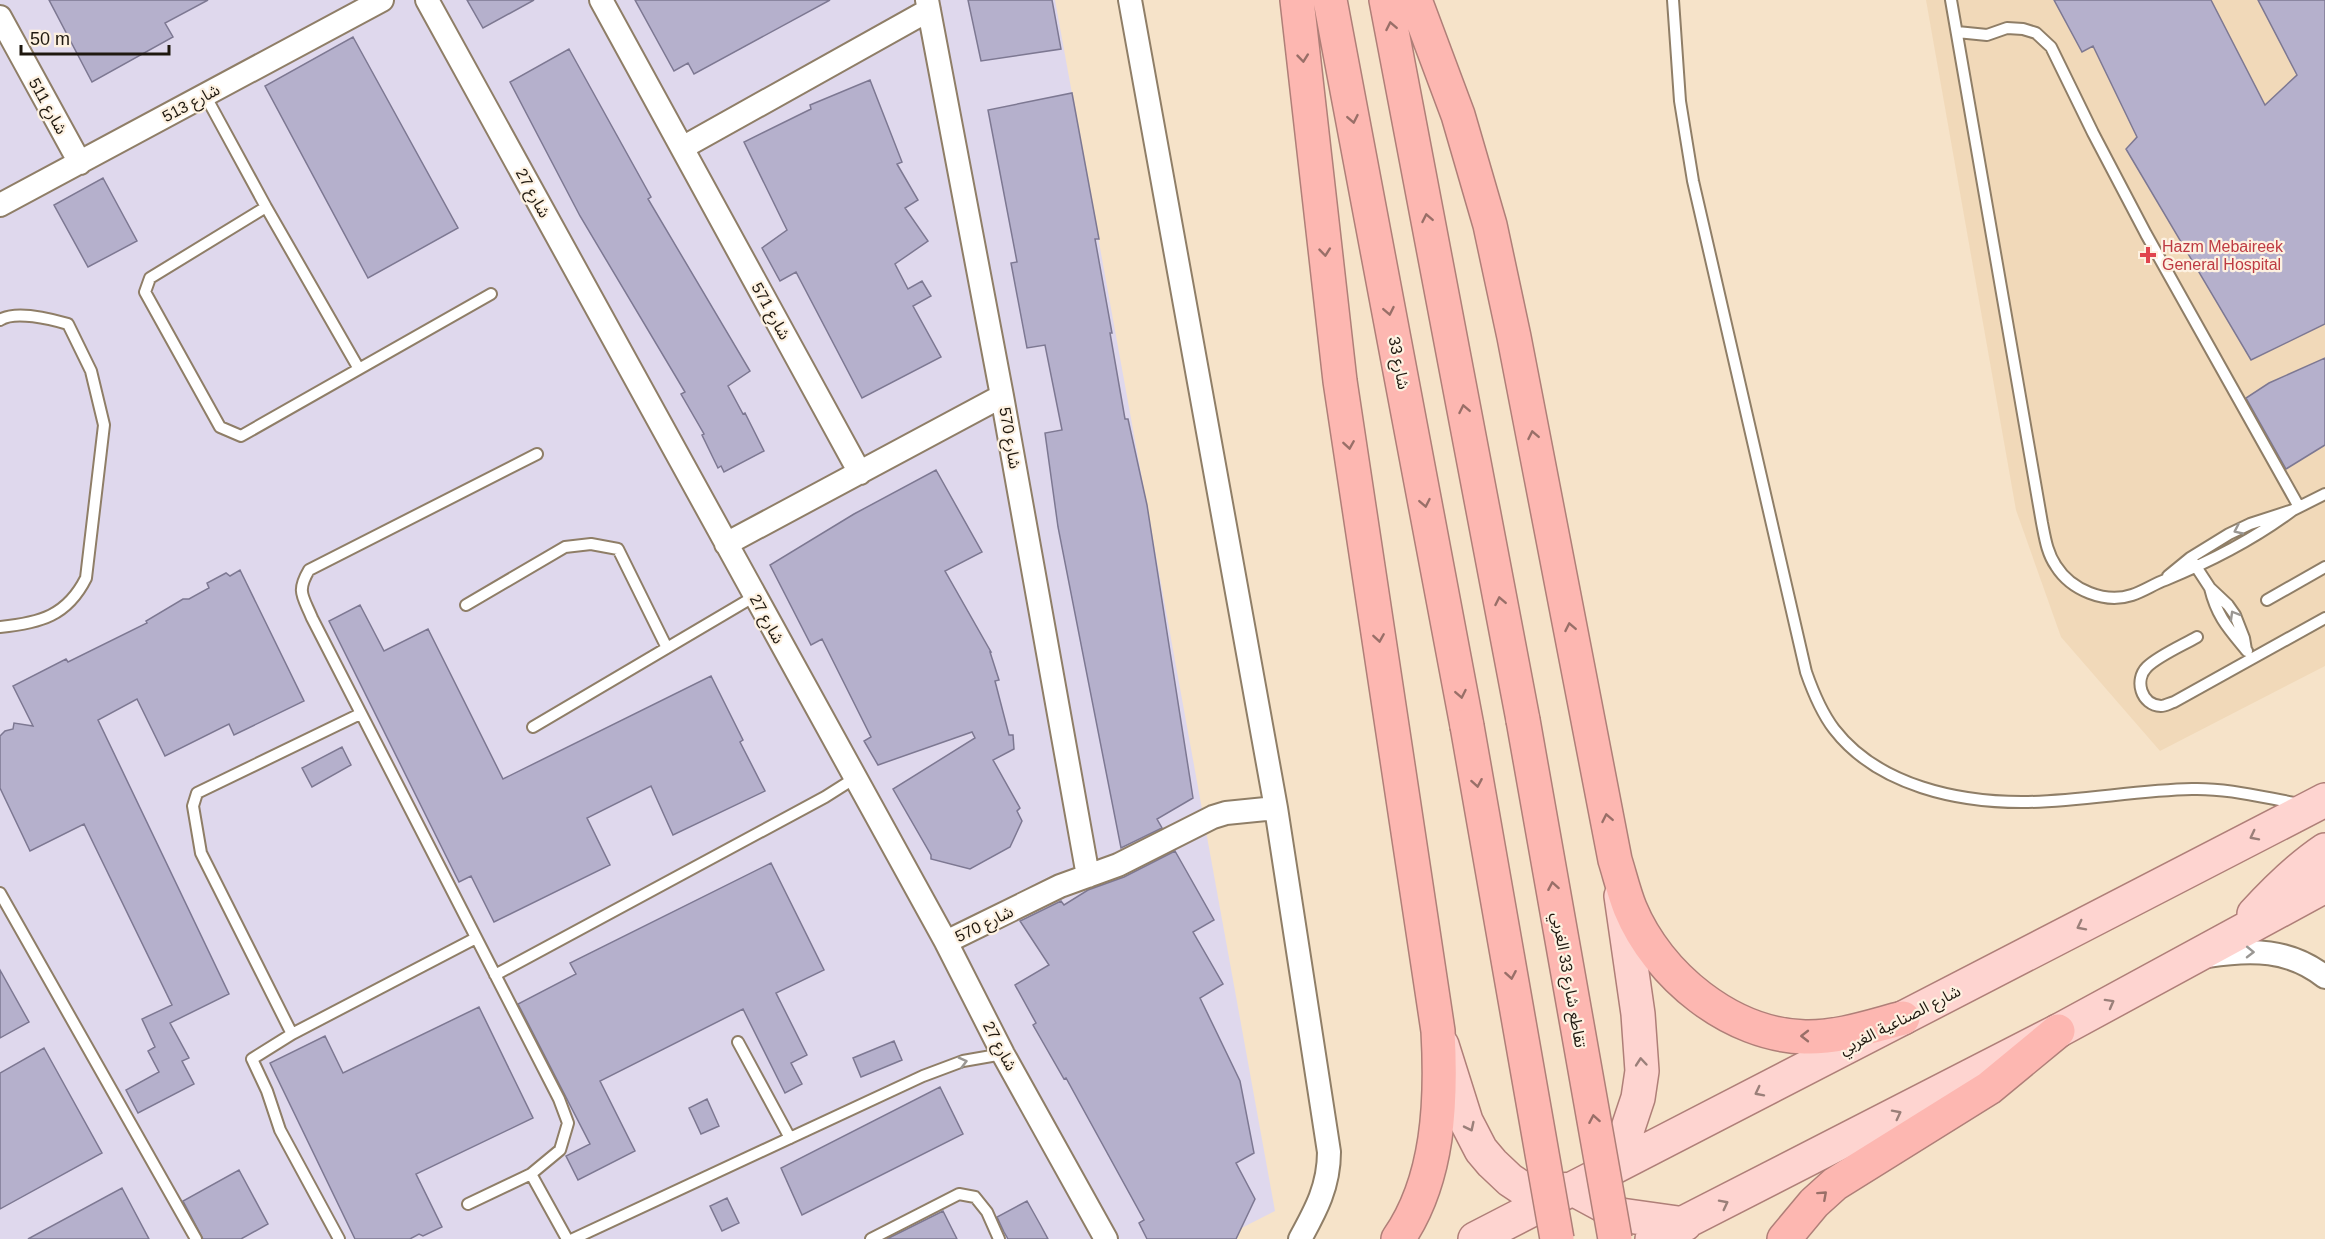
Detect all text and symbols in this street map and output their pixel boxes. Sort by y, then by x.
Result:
scale bar [21,18,170,56]
one-way arrow [1385,21,1398,31]
text: 50 m [30,29,70,49]
one-way arrow [1296,54,1309,63]
street label: شارع 511 [22,75,70,139]
street label: شارع 513 [159,81,224,129]
one-way arrow [1346,114,1359,124]
street label: شارع 27 [509,166,553,222]
one-way arrow [1421,213,1434,223]
place label: Hazm Mebaireek General Hospital [2162,238,2284,273]
marker: Hazm Mebaireek General Hospital [2139,246,2157,264]
one-way arrow [1318,247,1331,257]
street label: شارع 571 [745,280,794,344]
one-way arrow [1382,306,1395,316]
street label: شارع 33 [1382,335,1412,392]
one-way arrow [1458,405,1471,415]
street label: شارع 570 [992,406,1024,471]
one-way arrow [1527,431,1540,441]
one-way arrow [1342,440,1355,450]
one-way arrow [1418,497,1431,507]
one-way arrow [2234,522,2245,534]
street label: شارع 27 [743,592,787,648]
one-way arrow [1495,596,1507,605]
one-way arrow [2230,611,2242,621]
one-way arrow [1564,622,1577,632]
one-way arrow [1372,634,1384,643]
one-way arrow [1454,689,1467,699]
one-way arrow [1471,778,1483,788]
one-way arrow [1601,813,1614,823]
one-way arrow [2250,829,2261,841]
one-way arrow [1547,881,1559,891]
street label: شارع 570 [952,903,1017,949]
street label: تقاطع شارع 33 الغربي [1545,911,1589,1050]
one-way arrow [2077,919,2087,930]
one-way arrow [2246,946,2255,958]
one-way arrow [1504,970,1517,980]
street label: شارع الصناعية الغربي [1837,982,1965,1061]
one-way arrow [2103,999,2114,1010]
street label: شارع 27 [976,1018,1020,1075]
one-way arrow [1800,1030,1809,1042]
one-way arrow [957,1057,967,1069]
one-way arrow [1635,1057,1648,1067]
one-way arrow [1754,1085,1765,1097]
one-way arrow [1890,1110,1901,1122]
one-way arrow [1588,1115,1601,1125]
one-way arrow [1462,1120,1474,1131]
one-way arrow [1816,1191,1827,1202]
one-way arrow [1717,1200,1728,1211]

